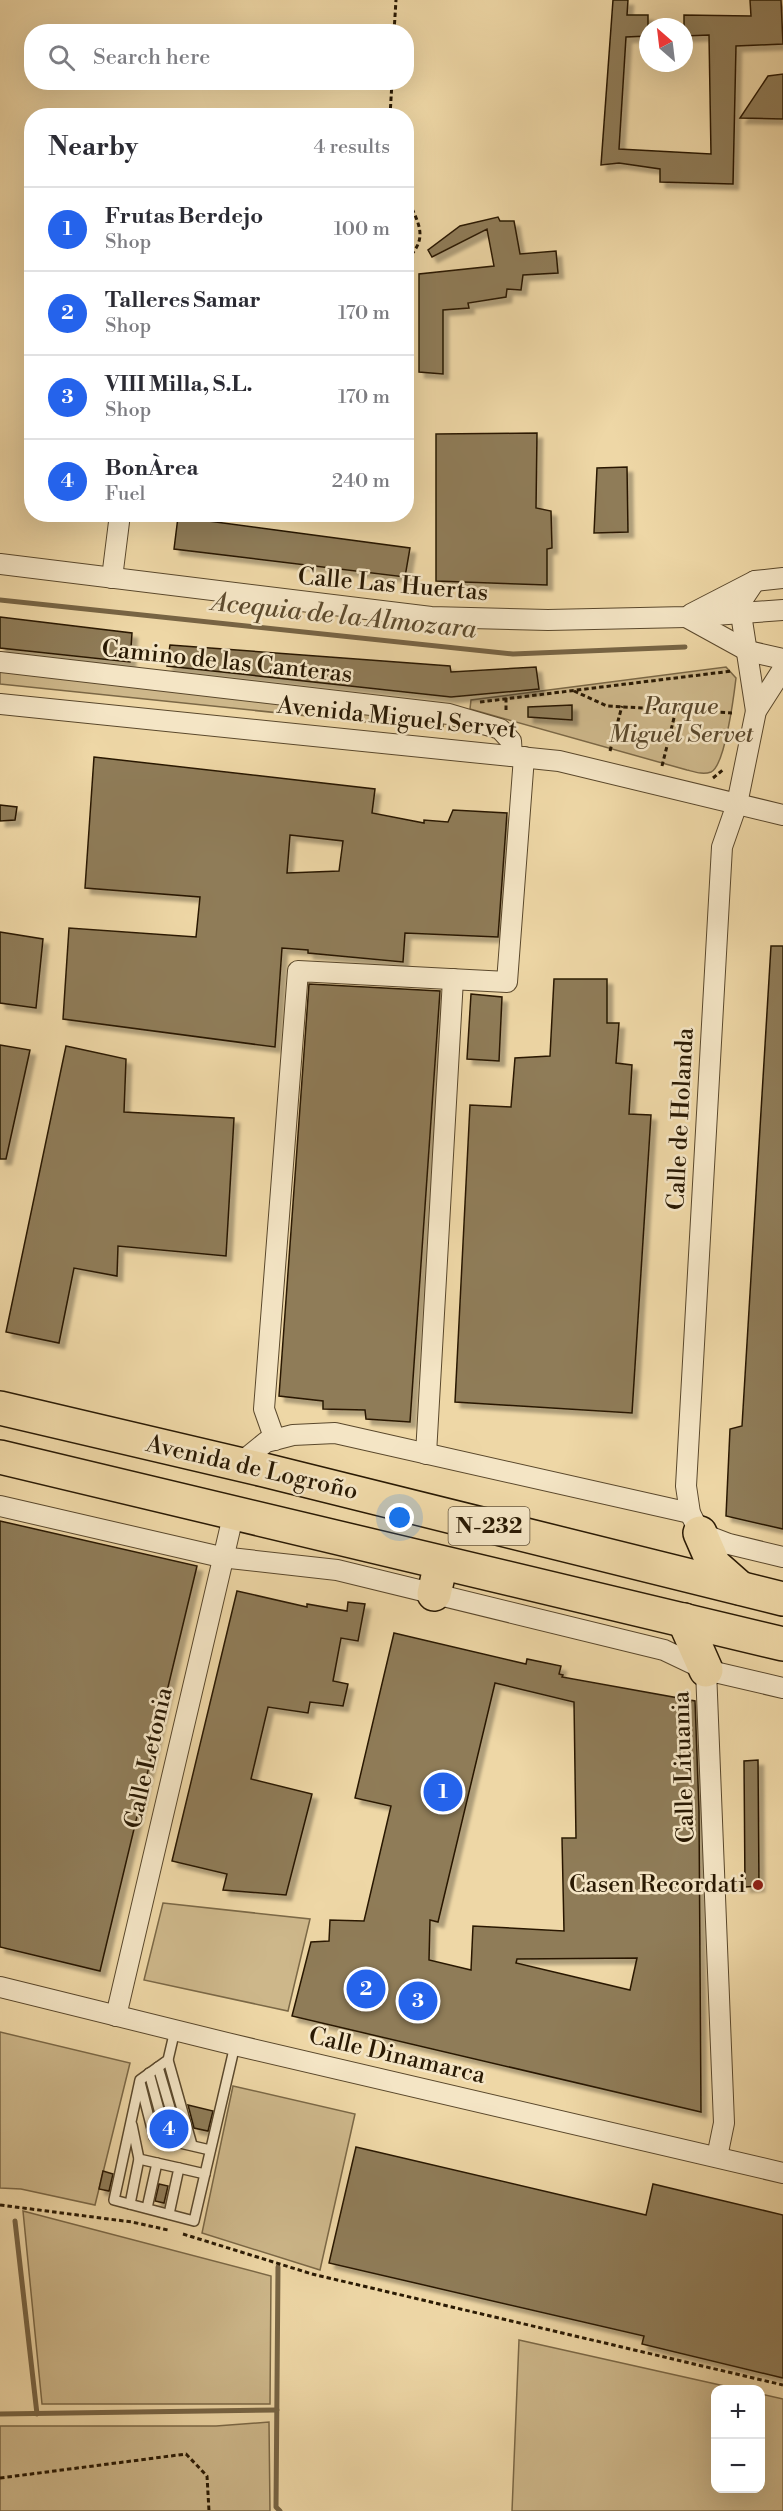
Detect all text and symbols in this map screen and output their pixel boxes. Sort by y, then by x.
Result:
north arrow [639,18,693,72]
search box [24,24,414,90]
icon: search [45,41,78,74]
text: Search here [93,44,210,71]
text: Nearby [48,131,138,163]
text: 4 results [313,135,390,160]
text: Frutas Berdejo [105,203,263,230]
text: 1 [63,217,72,242]
text: 100 m [334,217,390,242]
text: Shop [105,230,151,255]
text: Talleres Samar [105,287,261,314]
text: 2 [61,301,74,326]
text: 170 m [338,301,390,326]
text: Shop [105,314,151,339]
text: VIII Milla, S.L. [105,371,253,398]
text: 3 [61,385,74,410]
text: 170 m [338,385,390,410]
text: Shop [105,398,151,423]
text: BonÀrea [105,455,198,482]
text: 4 [61,469,74,494]
text: 240 m [332,469,390,494]
text: Fuel [105,482,145,507]
street label: Calle Las Huertas [297,562,489,608]
water label: Acequia de la Almozara [207,586,478,646]
street label: Camino de las Canteras [100,634,354,690]
street label: Avenida Miguel Servet [275,690,519,746]
park label: Parque Miguel Servet [609,692,755,750]
street label: Calle de Holanda [661,1026,701,1211]
street label: Avenida de Logroño [142,1429,361,1507]
your location [385,1503,414,1532]
road number: N-232 [448,1507,530,1545]
street label: Calle Letonia [118,1684,180,1832]
street label: Calle Lituania [666,1690,702,1844]
pin: 1 [424,1770,462,1814]
place label: Casen Recordati [569,1870,746,1900]
marker: Casen Recordati [751,1878,765,1892]
pin: 2 [346,1966,386,2012]
pin: 3 [398,1978,438,2024]
street label: Calle Dinamarca [306,2021,489,2091]
pin: 4 [150,2106,188,2152]
map controls [711,2385,765,2493]
button: + [711,2385,765,2439]
button: − [711,2439,765,2493]

